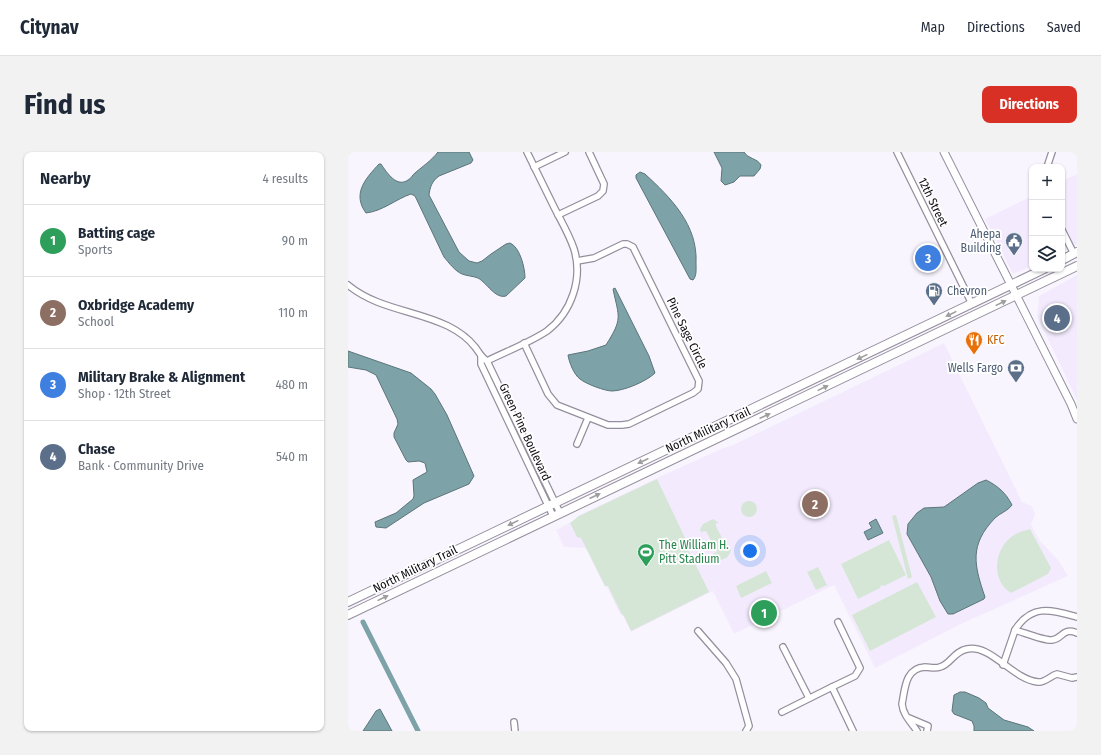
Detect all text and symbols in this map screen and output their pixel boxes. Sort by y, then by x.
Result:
text: Citynav [20,16,79,39]
text: Map [921,19,945,36]
text: Directions [967,19,1025,36]
text: Saved [1047,19,1081,36]
button: Directions [982,86,1077,123]
text: Find us [24,88,106,121]
map controls [1029,164,1065,272]
button: + [1029,164,1065,200]
text: Nearby [40,168,91,189]
text: 4 results [262,171,308,186]
street label: 12th Street [915,175,951,229]
button: − [1029,200,1065,236]
text: Batting cage [78,224,155,242]
place label: Ahepa Building [961,227,1001,255]
public building icon: Ahepa Building [1004,231,1024,256]
text: 1 [50,233,56,248]
text: 90 m [282,233,308,248]
button: layers [1029,236,1065,272]
text: Sports [78,242,113,257]
pin: 3 [915,243,941,273]
fuel station icon: Chevron [924,281,944,306]
place label: Chevron [947,284,987,298]
street label: Pine Sage Circle [664,295,710,371]
text: Oxbridge Academy [78,296,194,314]
one-way arrow [995,300,1006,306]
pin: 4 [1044,303,1070,333]
text: 2 [50,305,56,320]
text: 110 m [278,305,308,320]
one-way arrow [945,311,957,317]
text: School [78,314,114,329]
restaurant icon: KFC [964,330,984,355]
place label: KFC [987,333,1005,347]
one-way arrow [856,354,867,360]
bank icon: Wells Fargo [1006,358,1026,383]
place label: Wells Fargo [948,361,1003,375]
text: Military Brake & Alignment [78,368,245,386]
text: 3 [50,377,56,392]
text: 480 m [275,377,308,392]
street label: Green Pine Boulevard [496,381,554,483]
one-way arrow [817,385,829,391]
text: Shop · 12th Street [78,386,171,401]
street label: North Military Trail [663,404,753,456]
one-way arrow [759,413,771,419]
text: Chase [78,440,115,458]
text: 4 [50,449,56,464]
text: 540 m [276,449,308,464]
text: Bank · Community Drive [78,458,204,473]
one-way arrow [637,458,649,464]
pin: 2 [802,489,828,519]
one-way arrow [589,493,601,499]
one-way arrow [507,520,519,526]
place label: The William H. Pitt Stadium [659,538,729,566]
your location [740,541,760,561]
sports icon: The William H. Pitt Stadium [636,542,656,567]
street label: North Military Trail [371,543,459,595]
one-way arrow [377,595,389,601]
pin: 1 [751,598,777,628]

